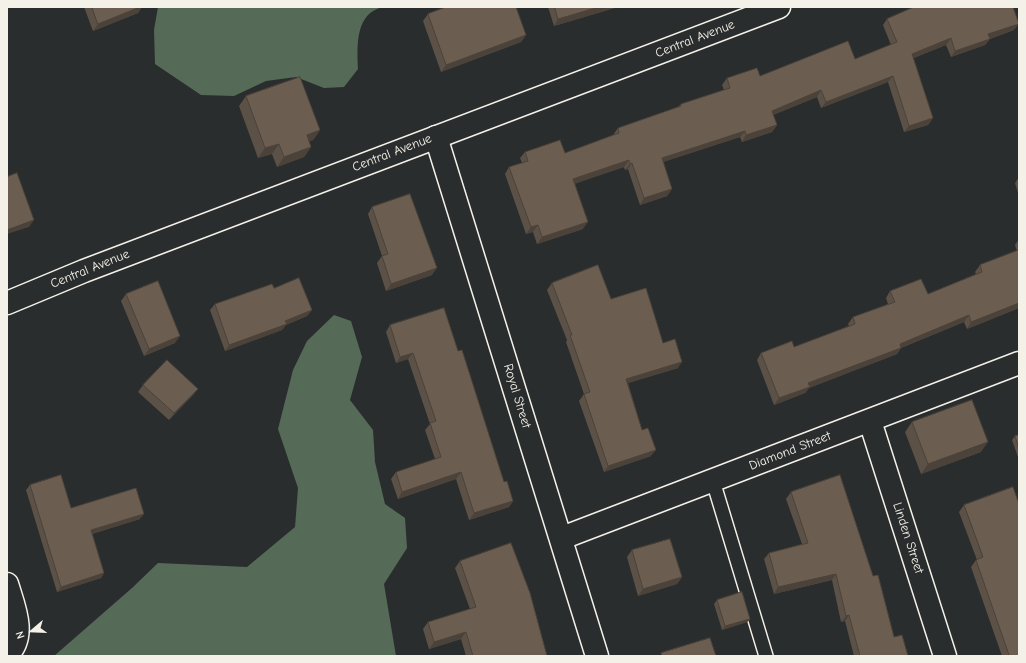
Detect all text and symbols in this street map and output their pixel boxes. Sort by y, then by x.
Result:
street label: Central Avenue [653,17,737,61]
street label: Central Avenue [350,131,434,175]
street label: Central Avenue [48,246,132,292]
street label: Royal Street [500,362,534,430]
street label: Diamond Street [747,428,833,474]
street label: Linden Street [889,500,927,576]
north arrow [12,611,52,651]
text: N [13,630,27,641]

